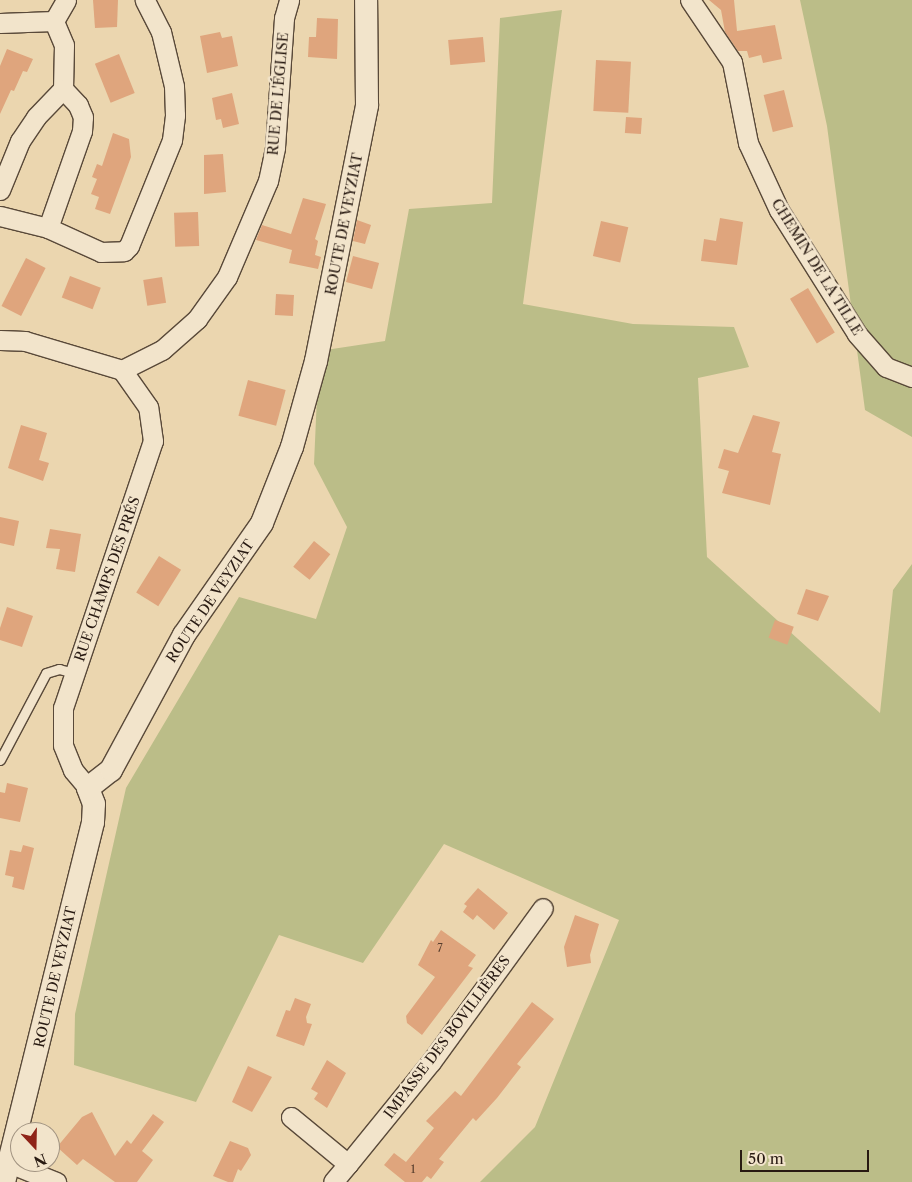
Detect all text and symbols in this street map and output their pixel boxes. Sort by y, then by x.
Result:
street label: RUE DE L'ÉGLISE [264,32,292,156]
street label: ROUTE DE VEYZIAT [322,151,366,297]
street label: CHEMIN DE LA TILLE [768,195,866,339]
street label: RUE CHAMPS DES PRÉS [71,494,143,664]
street label: ROUTE DE VEYZIAT [162,536,258,666]
street label: ROUTE DE VEYZIAT [30,904,80,1050]
house number: 7 [437,941,443,955]
street label: IMPASSE DES BOVILLIÈRES [380,952,514,1122]
north arrow [10,1122,60,1172]
scale bar [742,1140,871,1172]
text: N [31,1149,49,1171]
text: 50 m [748,1149,784,1168]
house number: 1 [411,1162,415,1176]

